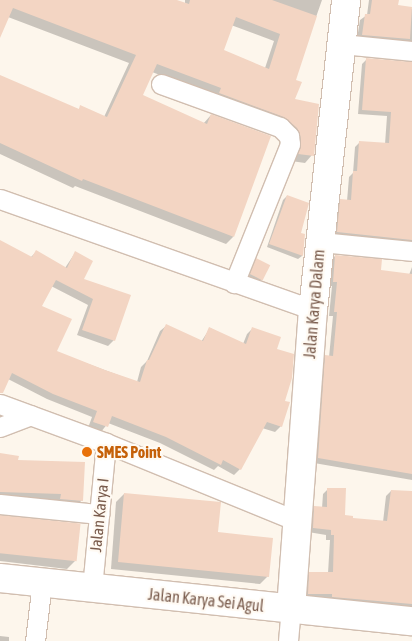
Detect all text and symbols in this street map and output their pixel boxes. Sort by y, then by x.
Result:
street label: Jalan Karya Dalam [300,249,328,359]
place label: SMES Point [97,442,161,462]
marker: SMES Point [81,446,93,458]
street label: Jalan Karya I [86,477,112,553]
street label: Jalan Karya Sei Agul [147,584,265,616]

